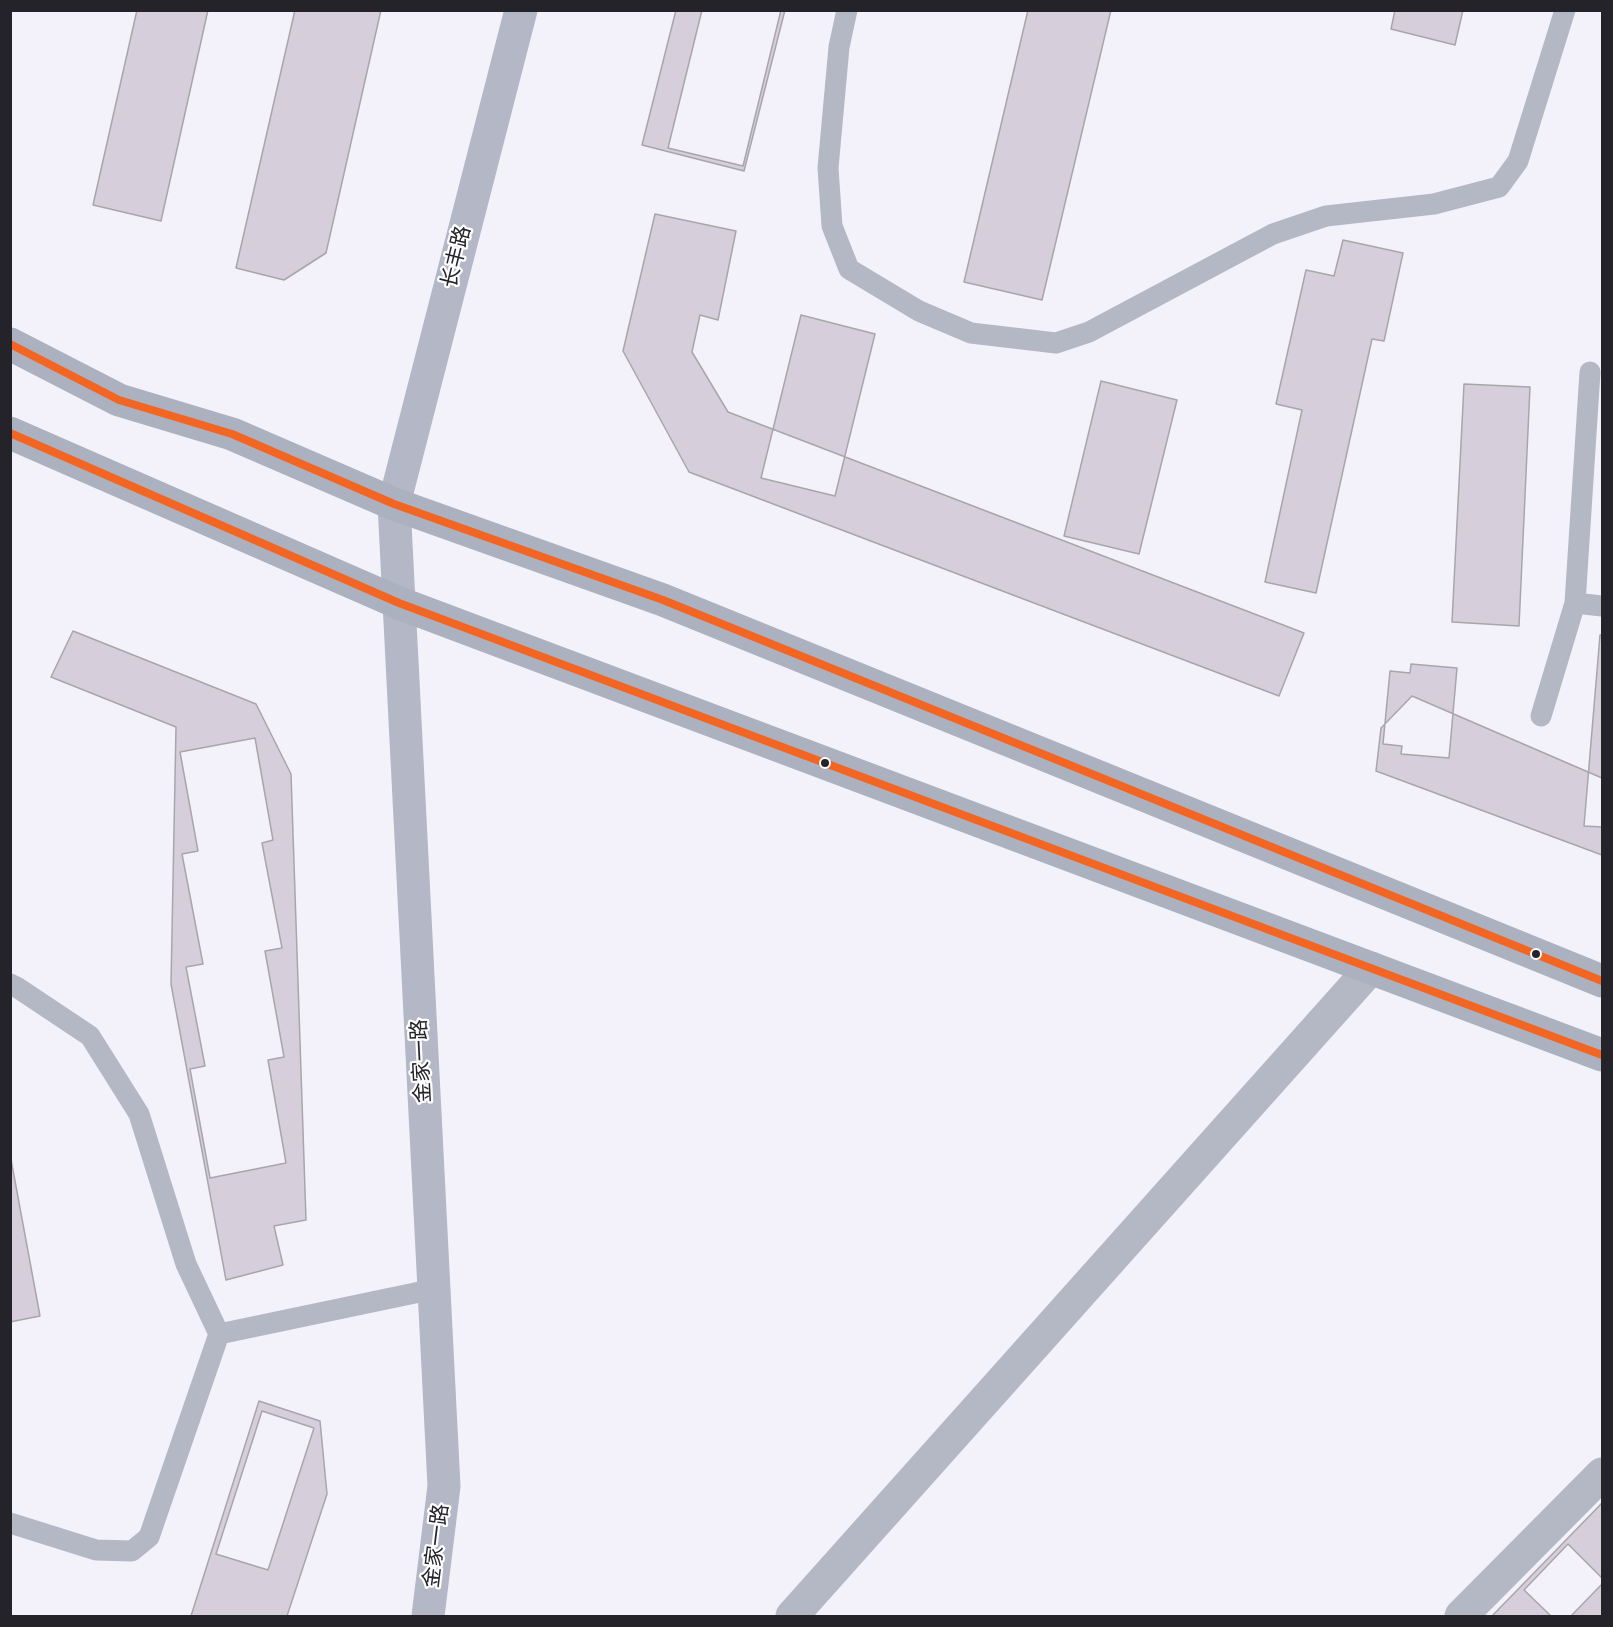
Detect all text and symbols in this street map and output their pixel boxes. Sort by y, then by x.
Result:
street label: 长丰路 [437,223,477,291]
unlabelled marker [819,757,831,769]
unlabelled marker [1530,948,1542,960]
street label: 金家一路 [407,1018,437,1104]
street label: 金家一路 [419,1503,455,1589]

